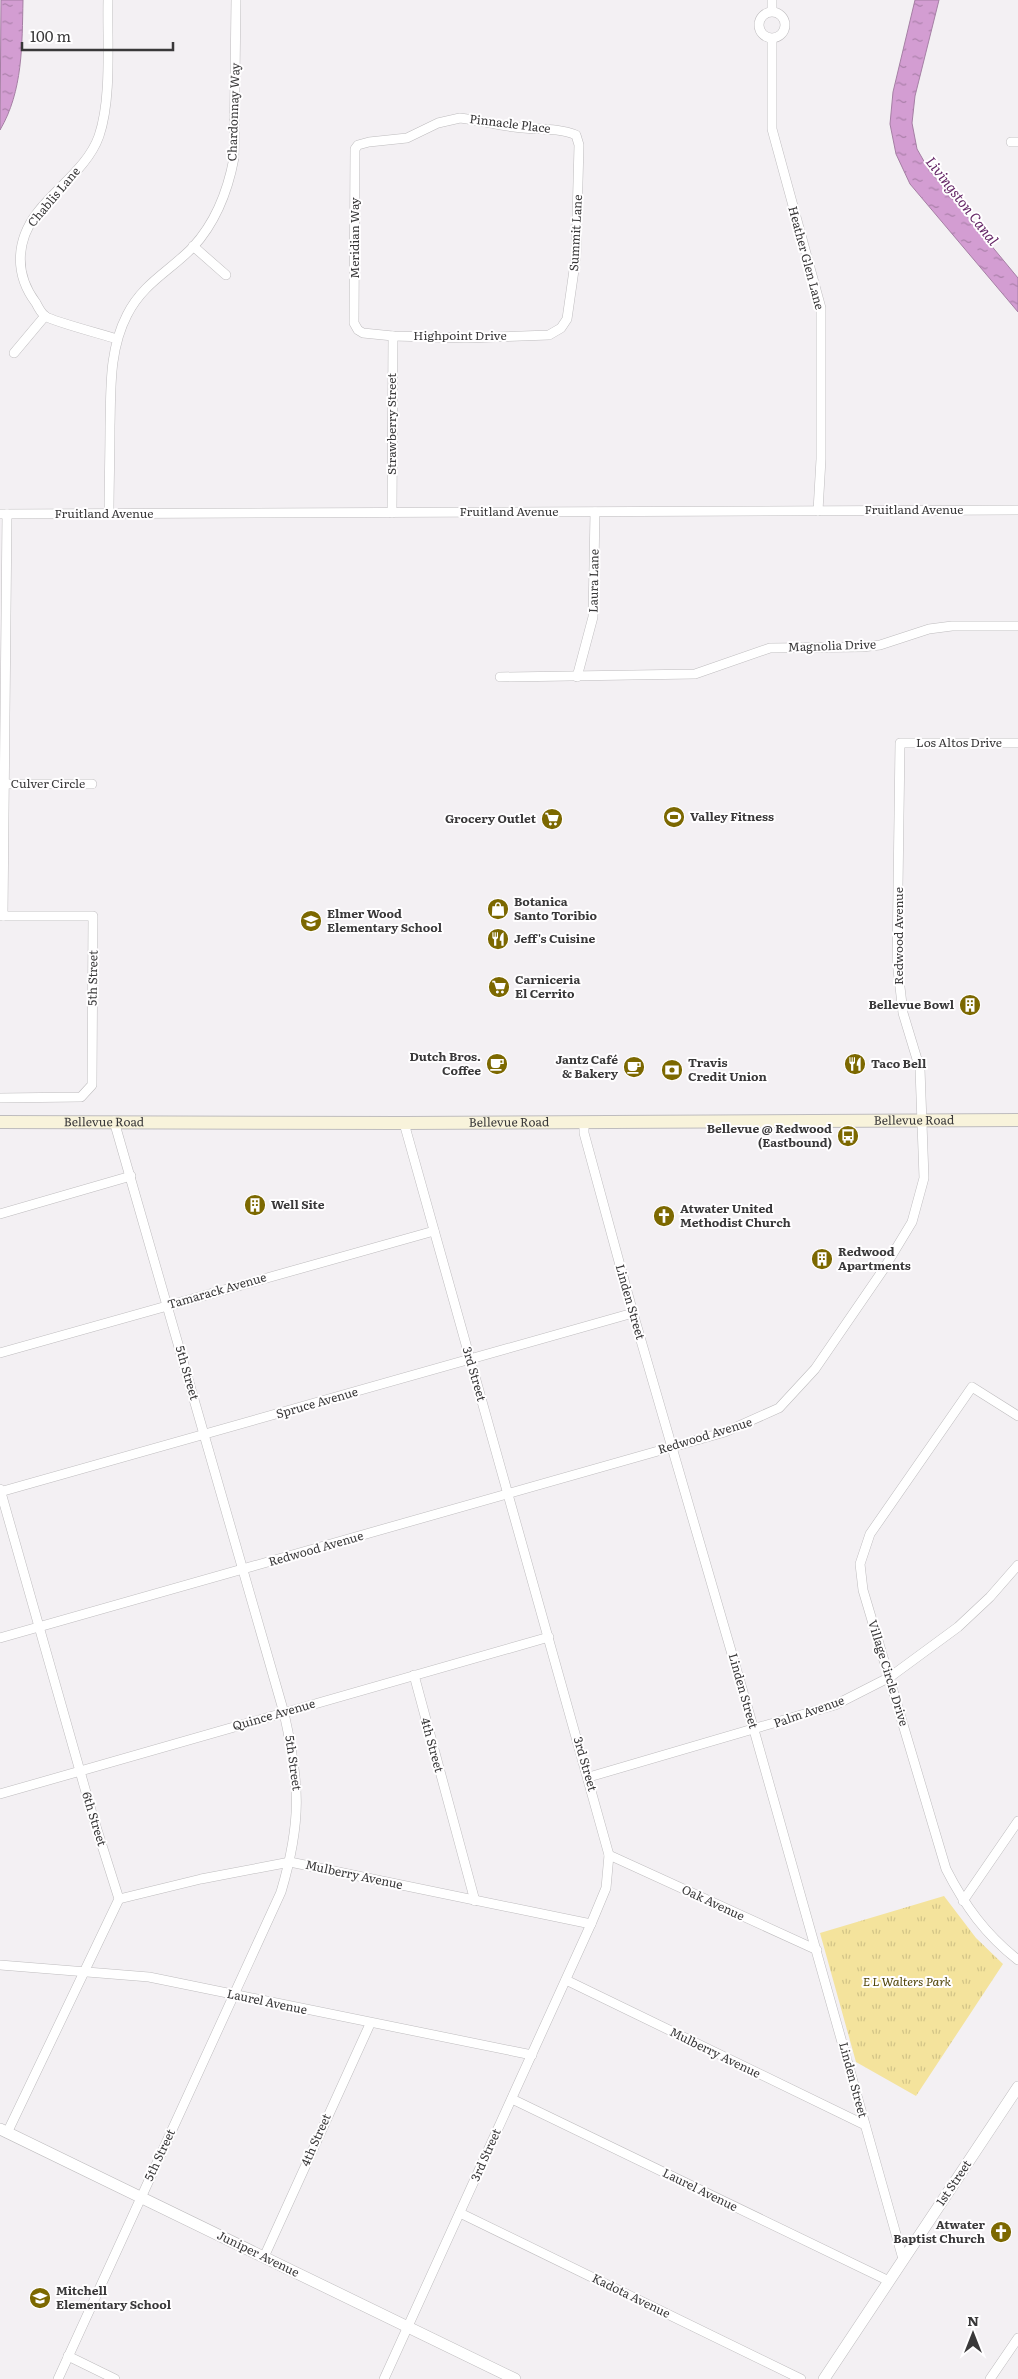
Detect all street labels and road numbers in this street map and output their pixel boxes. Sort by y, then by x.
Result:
street label: Chardonnay Way [222,62,244,162]
street label: Pinnacle Place [469,109,552,137]
street label: Chablis Lane [23,162,84,230]
street label: Summit Lane [564,194,586,272]
street label: Meridian Way [345,197,363,279]
street label: Heather Glen Lane [784,204,829,312]
street label: Highpoint Drive [413,326,507,344]
street label: Strawberry Street [382,373,400,475]
street label: Fruitland Avenue [864,500,964,518]
street label: Fruitland Avenue [459,502,559,520]
street label: Fruitland Avenue [54,504,154,522]
street label: Laura Lane [583,549,603,613]
street label: Magnolia Drive [788,634,876,656]
street label: Los Altos Drive [916,733,1002,751]
street label: Culver Circle [11,774,85,792]
street label: Redwood Avenue [889,887,907,985]
street label: 5th Street [83,950,101,1006]
street label: Bellevue Road [874,1110,955,1129]
street label: Bellevue Road [64,1112,145,1130]
street label: Bellevue Road [469,1112,550,1131]
street label: Linden Street [612,1262,650,1342]
street label: Tamarack Avenue [165,1267,268,1313]
street label: 5th Street [172,1344,204,1402]
street label: 3rd Street [459,1344,491,1403]
street label: Spruce Avenue [274,1382,360,1422]
street label: Redwood Avenue [655,1412,754,1458]
street label: Redwood Avenue [266,1526,365,1570]
street label: Village Circle Drive [864,1617,914,1728]
street label: Linden Street [725,1651,763,1731]
street label: Palm Avenue [771,1691,847,1732]
street label: Quince Avenue [230,1694,317,1734]
street label: 4th Street [417,1715,449,1774]
street label: 5th Street [281,1734,307,1792]
street label: 3rd Street [570,1734,602,1793]
street label: 6th Street [78,1789,112,1848]
street label: Mulberry Avenue [304,1855,405,1893]
street label: Oak Avenue [679,1880,748,1925]
street label: Laurel Avenue [225,1984,309,2018]
street label: Mulberry Avenue [667,2022,764,2082]
street label: Linden Street [835,2040,873,2120]
street label: 4th Street [295,2110,335,2169]
street label: 5th Street [139,2125,179,2184]
street label: 3rd Street [465,2125,505,2184]
street label: 1st Street [931,2156,975,2209]
street label: Laurel Avenue [660,2163,741,2215]
street label: Juniper Avenue [214,2225,303,2281]
street label: Kadota Avenue [589,2268,674,2322]

